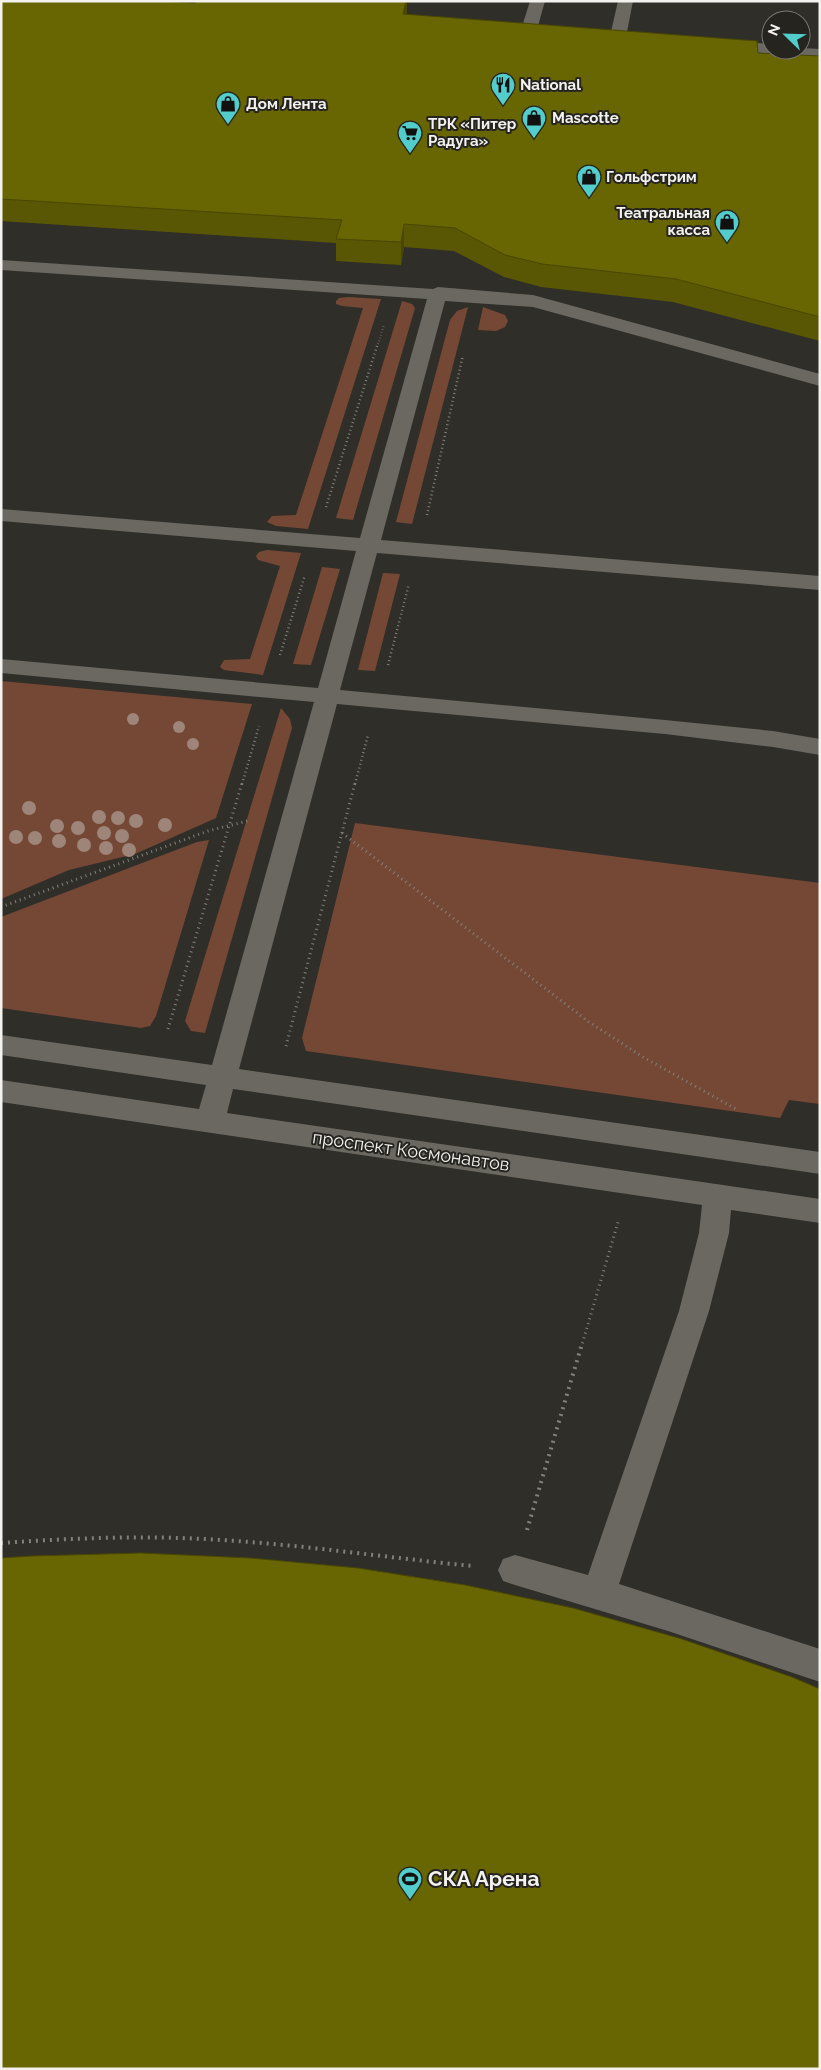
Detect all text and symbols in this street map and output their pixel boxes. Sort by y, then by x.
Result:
north arrow [761,10,811,60]
text: N [765,22,783,38]
restaurant icon: National [490,72,516,106]
place label: National [520,76,581,94]
shop icon: Дом Лента [215,91,241,125]
place label: Дом Лента [246,95,327,113]
shop icon: Mascotte [521,105,547,139]
place label: Mascotte [552,109,619,127]
place label: ТРК «Питер Радуга» [428,115,517,150]
supermarket icon: ТРК «Питер Радуга» [397,120,423,154]
shop icon: Гольфстрим [576,164,602,198]
place label: Гольфстрим [606,168,697,186]
place label: Театральная касса [616,204,710,239]
shop icon: Театральная касса [714,209,740,243]
street label: проспект Космонавтов [311,1126,511,1175]
sports icon: СКА Арена [397,1866,423,1900]
place label: СКА Арена [428,1866,539,1891]

